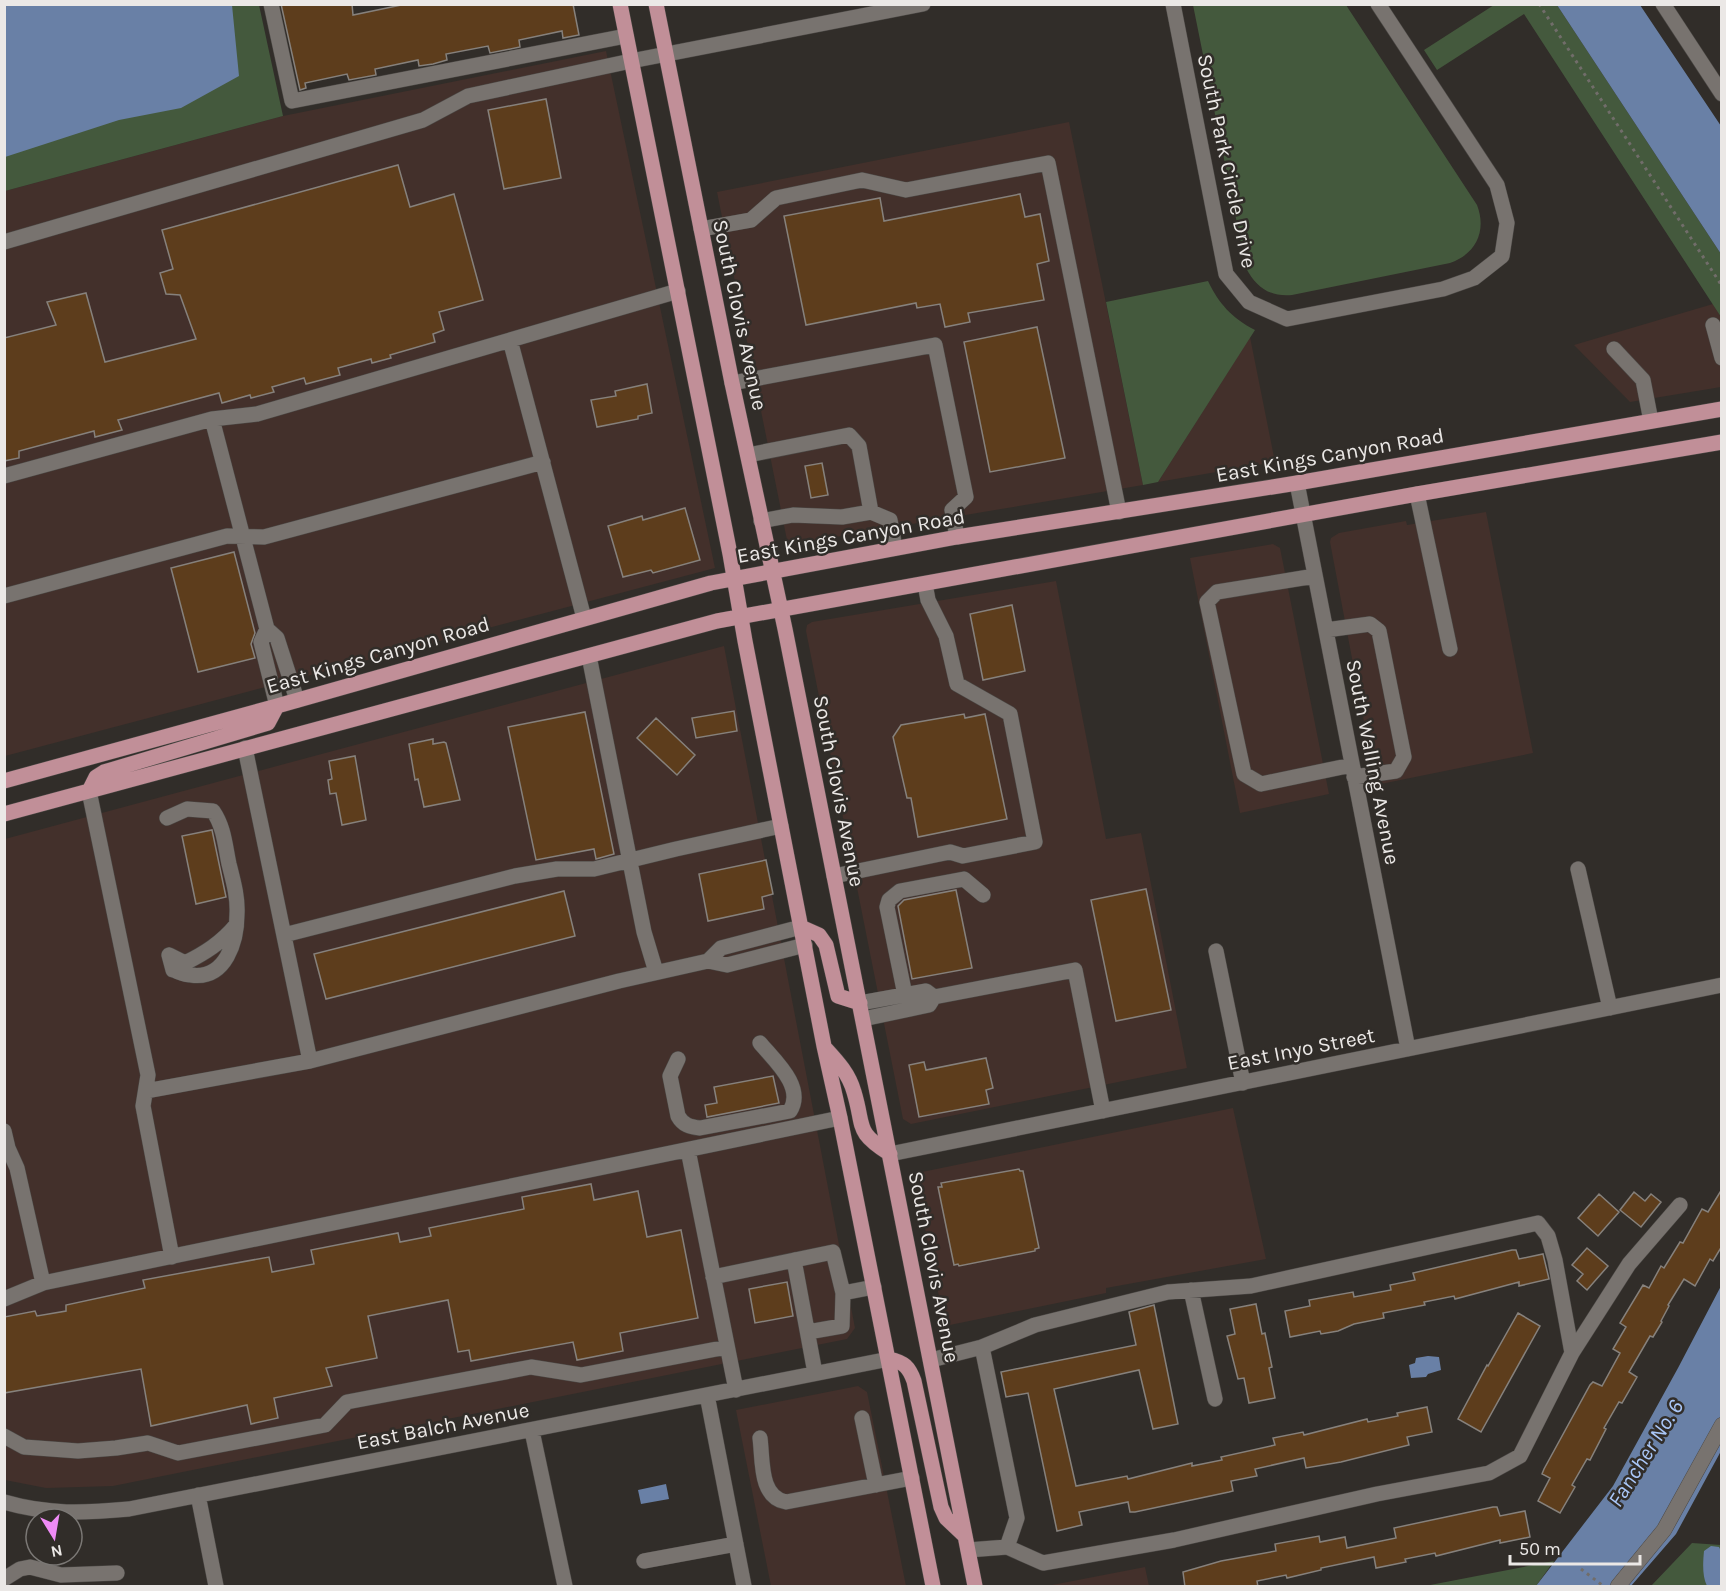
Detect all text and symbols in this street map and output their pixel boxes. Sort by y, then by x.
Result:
street label: South Park Circle Drive [1193,52,1261,270]
street label: South Clovis Avenue [708,217,772,413]
street label: East Kings Canyon Road [1214,423,1446,487]
street label: East Kings Canyon Road [735,504,967,568]
street label: East Kings Canyon Road [264,612,492,698]
street label: South Walling Avenue [1341,657,1405,867]
street label: South Clovis Avenue [809,693,869,889]
street label: East Inyo Street [1225,1023,1377,1075]
street label: South Clovis Avenue [904,1169,964,1365]
water label: Fancher No. 6 [1603,1395,1689,1512]
street label: East Balch Avenue [355,1397,531,1455]
north arrow [24,1507,84,1567]
scale bar [1510,1528,1640,1566]
text: 50 m [1519,1538,1561,1560]
text: N [49,1541,64,1562]

